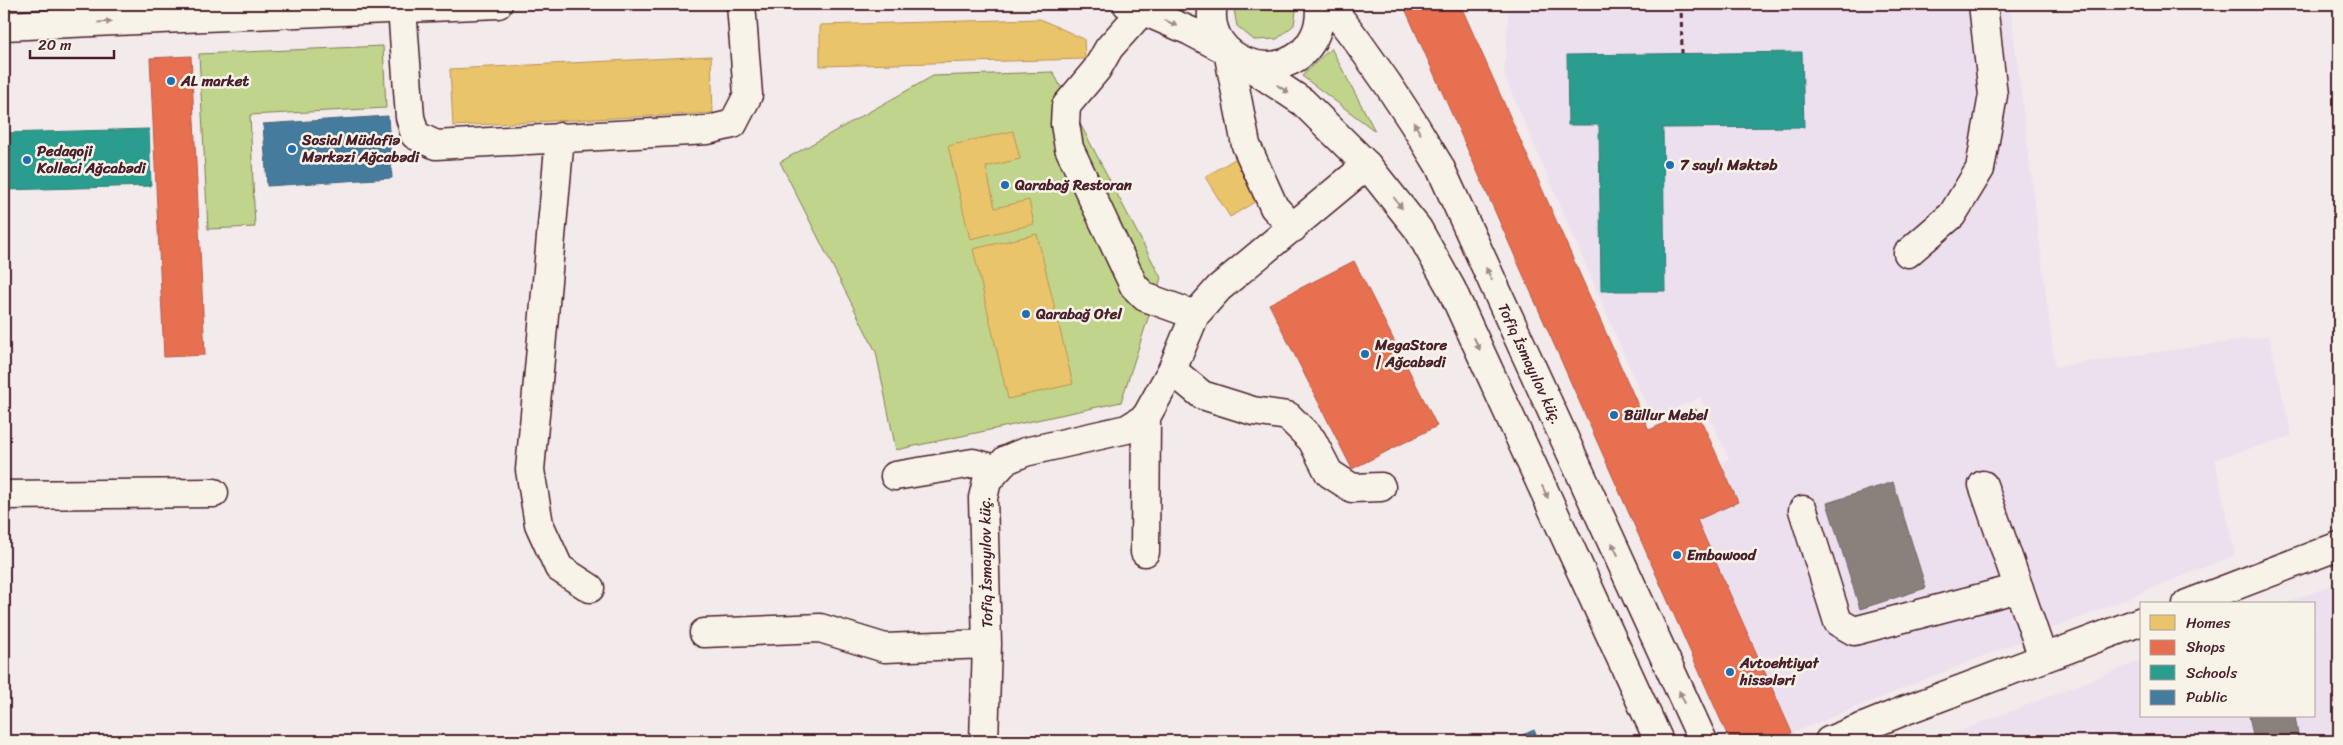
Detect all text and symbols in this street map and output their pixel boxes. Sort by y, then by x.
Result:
one-way arrow [97,17,113,25]
one-way arrow [1164,19,1178,27]
scale bar [30,28,114,60]
text: 20 m [38,32,72,58]
place label: AL market [180,68,250,94]
marker: AL market [165,75,177,87]
one-way arrow [1276,84,1290,94]
one-way arrow [1413,122,1422,135]
place label: Sosial Müdafiə Mərkəzi Ağcabədi [301,127,420,170]
place label: Pedaqoji Kolleci Ağcabədi [36,138,147,181]
marker: Sosial Müdafiə Mərkəzi Ağcabədi [286,143,298,155]
place label: 7 saylı Məktəb [1680,152,1778,178]
marker: Pedaqoji Kolleci Ağcabədi [21,154,33,166]
marker: 7 saylı Məktəb [1664,159,1676,171]
place label: Qarabağ Restoran [1014,172,1133,198]
marker: Qarabağ Restoran [999,179,1011,191]
one-way arrow [1393,196,1404,209]
one-way arrow [1485,267,1493,281]
street label: Tofiq İsmayılov küç. [1490,299,1570,429]
place label: Qarabağ Otel [1035,301,1122,327]
marker: Qarabağ Otel [1020,308,1032,320]
place label: MegaStore | Ağcabədi [1374,332,1448,375]
one-way arrow [1473,337,1481,351]
marker: MegaStore | Ağcabədi [1359,348,1371,360]
place label: Büllur Mebel [1624,402,1709,428]
marker: Büllur Mebel [1608,409,1620,421]
one-way arrow [1541,485,1549,499]
street label: Tofiq İsmayılov küç. [972,496,1000,628]
one-way arrow [1610,542,1618,556]
place label: Embawood [1687,542,1758,568]
marker: Embawood [1671,549,1683,561]
legend [2140,602,2316,718]
text: Homes [2186,610,2230,636]
text: Shops [2186,634,2226,660]
place label: Avtoehtiyat hissələri [1739,650,1820,693]
text: Schools [2186,660,2237,686]
marker: Avtoehtiyat hissələri [1724,666,1736,678]
text: Public [2186,684,2228,710]
one-way arrow [1678,690,1686,704]

